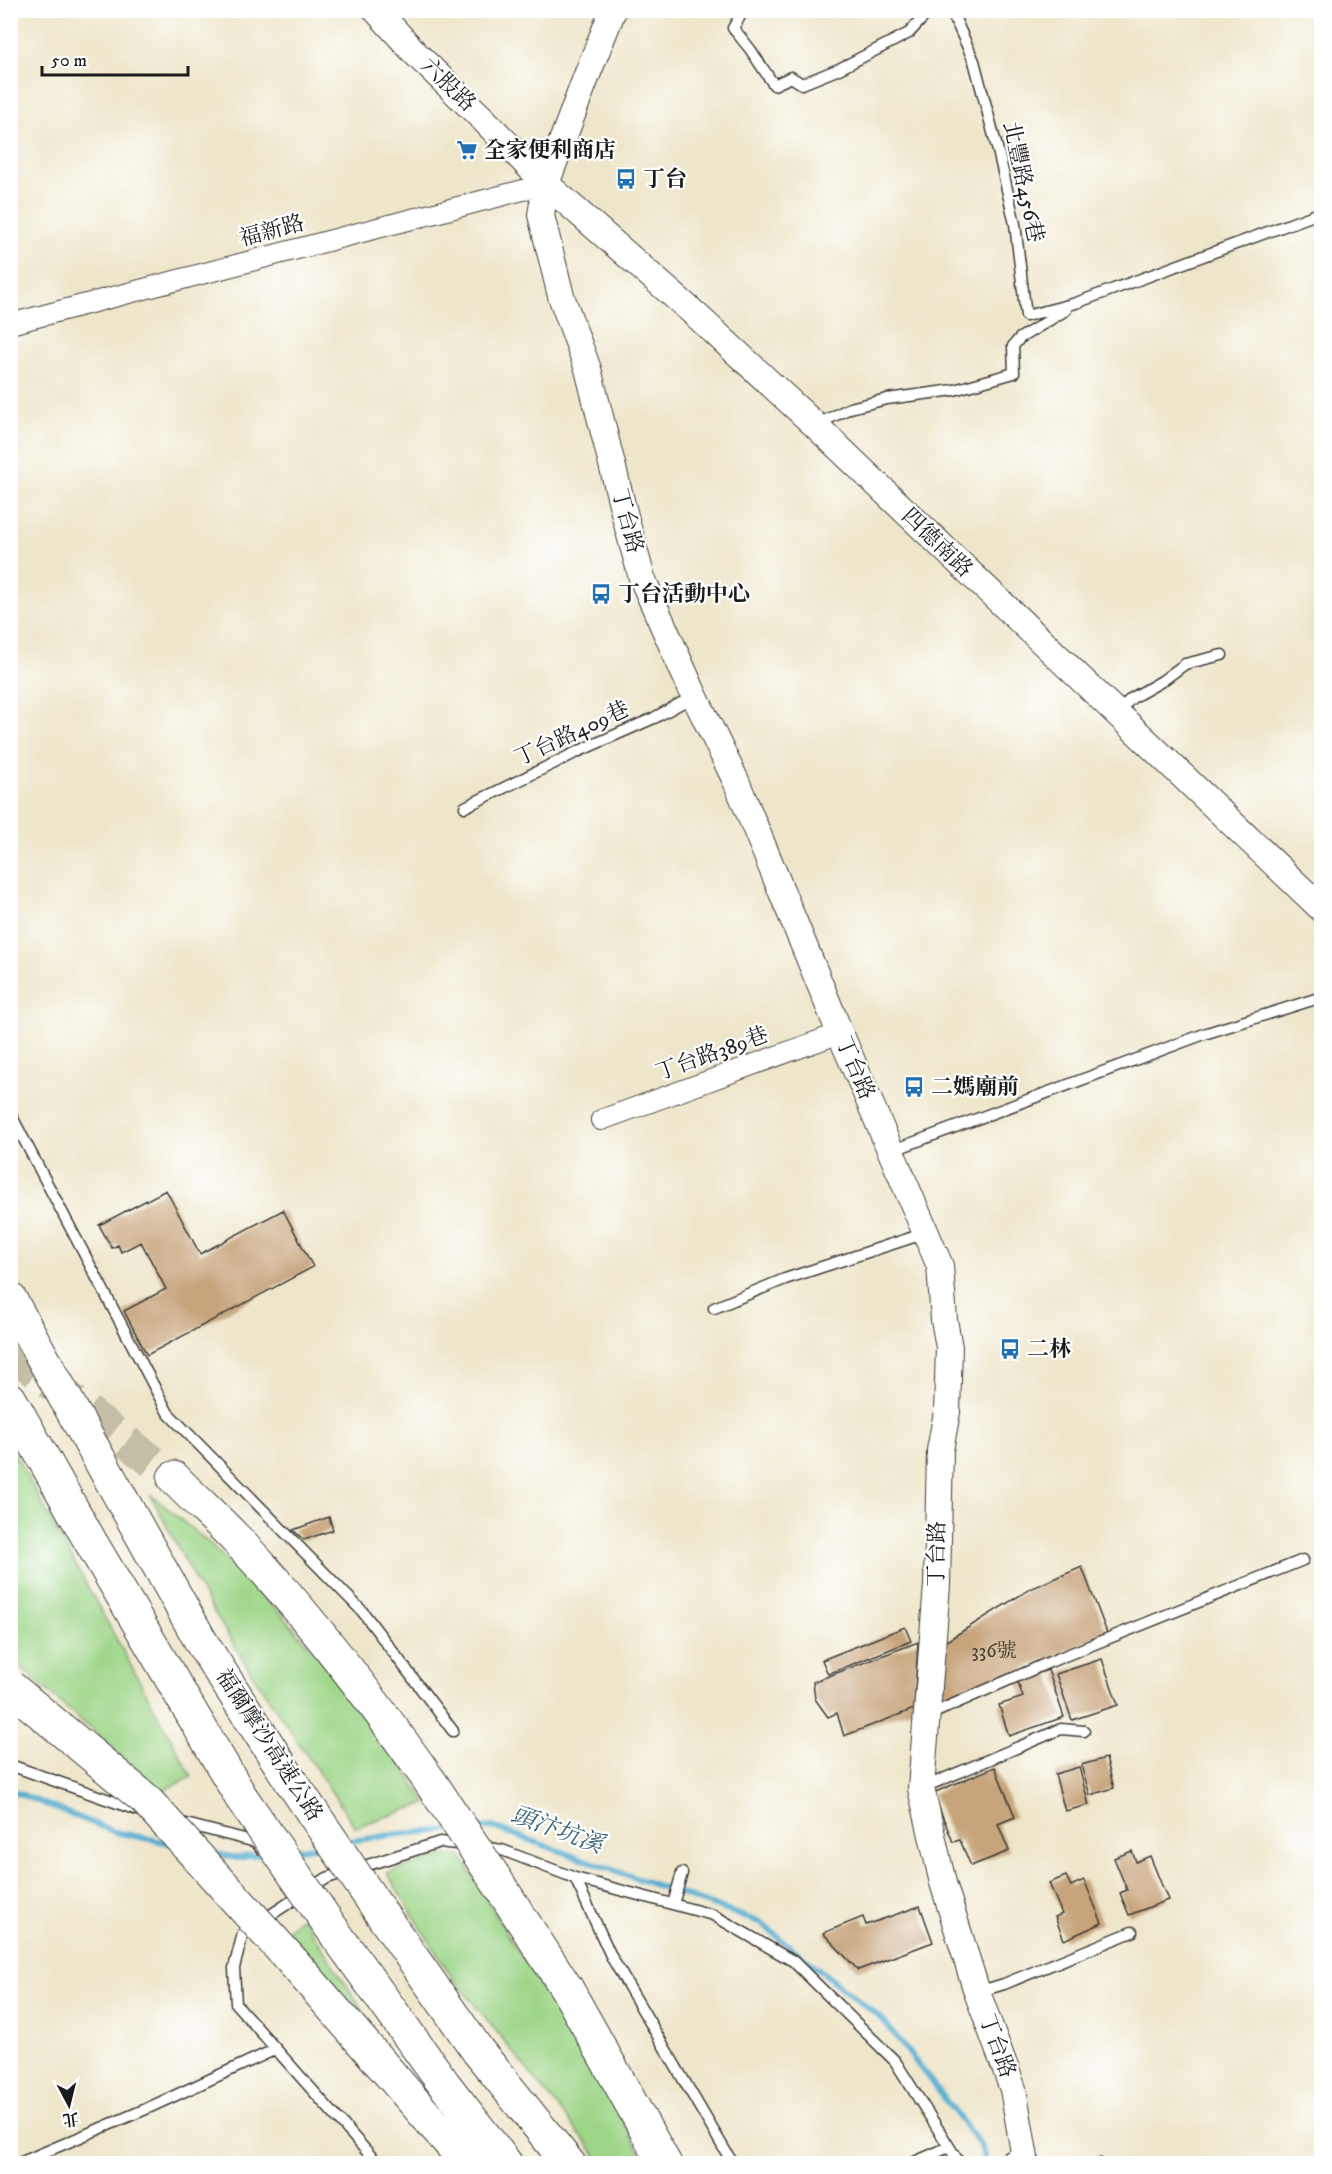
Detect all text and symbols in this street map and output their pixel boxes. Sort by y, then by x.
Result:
scale bar [42,39,188,77]
text: 50 m [51,50,87,72]
street label: 六股路 [415,52,481,118]
street label: 北豐路456巷 [997,119,1049,245]
place label: 全家便利商店 [484,137,616,164]
supermarket icon: 全家便利商店 [455,138,479,162]
place label: 丁台 [643,166,687,193]
bus stop icon: 丁台 [614,167,638,191]
street label: 福新路 [237,209,307,253]
street label: 丁台路 [605,486,649,556]
street label: 四德南路 [896,503,978,583]
place label: 丁台活動中心 [618,581,750,608]
bus stop icon: 丁台活動中心 [589,582,613,606]
street label: 丁台路409巷 [510,696,634,772]
street label: 丁台路389巷 [652,1021,772,1087]
street label: 丁台路 [830,1032,880,1104]
place label: 二媽廟前 [931,1074,1019,1101]
bus stop icon: 二媽廟前 [902,1075,926,1099]
place label: 二林 [1027,1336,1071,1363]
bus stop icon: 二林 [998,1337,1022,1361]
street label: 丁台路 [923,1521,951,1587]
house number: 336號 [971,1639,1017,1664]
street label: 福爾摩沙高速公路 [210,1664,328,1826]
water label: 頭汴坑溪 [507,1799,610,1862]
street label: 丁台路 [973,2010,1021,2082]
north arrow [39,2075,99,2135]
text: 北 [62,2108,80,2130]

